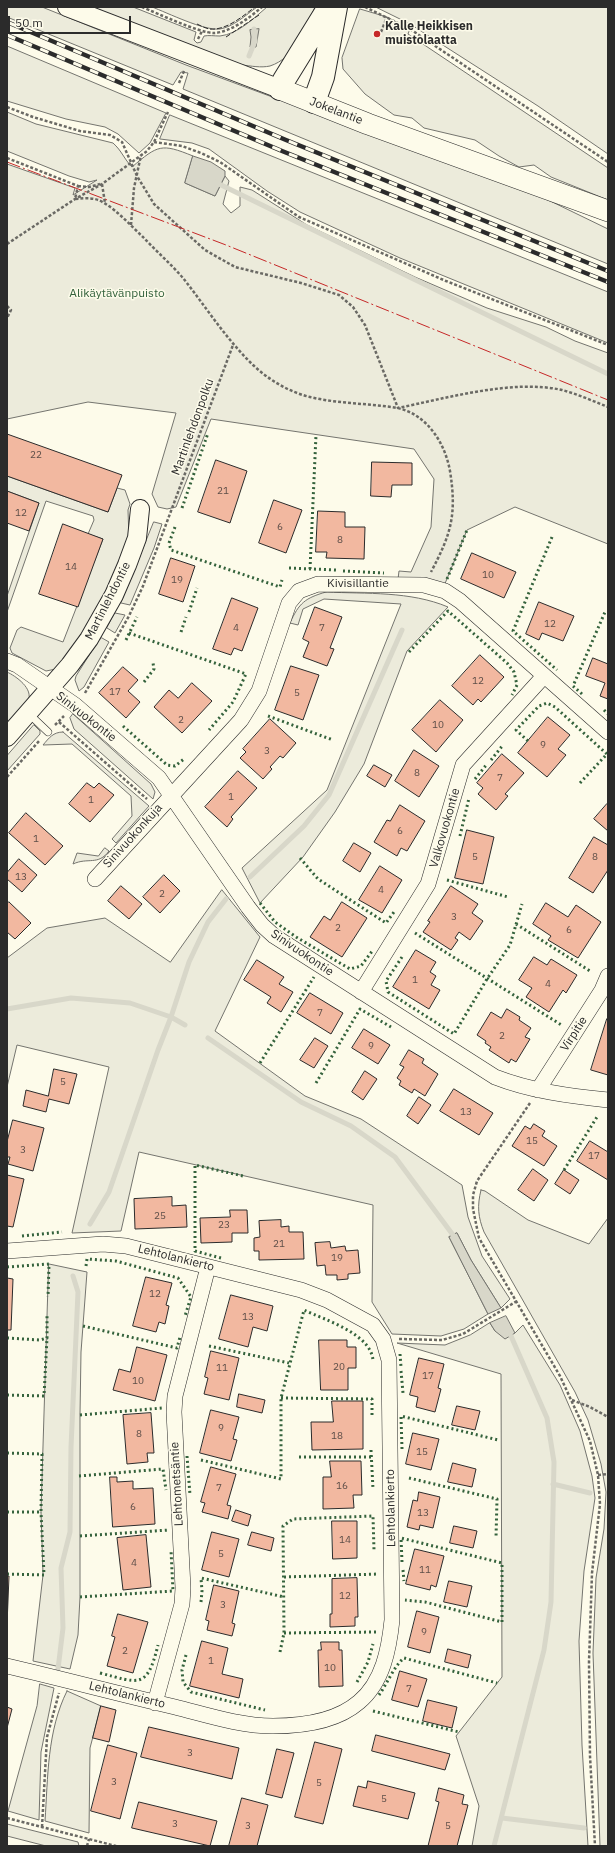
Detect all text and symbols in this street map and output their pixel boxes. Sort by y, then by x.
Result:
scale bar [10,8,133,34]
text: 50 m [15,15,43,30]
place label: Kalle Heikkisen muistolaatta [385,20,473,48]
marker: Kalle Heikkisen muistolaatta [372,29,382,39]
street label: Jokelantie [307,94,365,128]
park label: Alikäytävänpuisto [69,287,165,301]
street label: Martinlehdonpolku [169,377,217,477]
house number: 22 [30,449,42,461]
house number: 21 [217,485,229,497]
house number: 12 [15,507,27,519]
house number: 6 [277,521,283,533]
house number: 8 [337,534,343,546]
street label: Martinlehdontie [82,560,134,642]
house number: 14 [65,561,77,573]
house number: 10 [482,569,494,581]
house number: 19 [171,574,183,586]
street label: Kivisillantie [327,577,389,591]
house number: 12 [544,618,556,630]
house number: 4 [233,622,239,634]
house number: 7 [319,622,325,634]
house number: 12 [472,675,484,687]
house number: 17 [109,686,121,698]
house number: 5 [294,687,300,699]
street label: Sinivuokontie [53,689,119,745]
house number: 2 [178,714,184,726]
house number: 10 [432,719,444,731]
house number: 9 [540,739,546,751]
house number: 3 [264,745,270,757]
house number: 8 [414,767,420,779]
house number: 7 [497,772,503,784]
street label: Valkovuokontie [427,786,463,870]
house number: 1 [228,791,234,803]
house number: 1 [88,794,94,806]
street label: Sinivuokonkuja [100,801,166,871]
house number: 6 [397,825,403,837]
house number: 1 [33,833,39,845]
house number: 5 [472,851,478,863]
house number: 8 [592,851,598,863]
house number: 13 [15,871,27,883]
house number: 4 [378,884,384,896]
house number: 2 [159,888,165,900]
house number: 3 [451,911,457,923]
house number: 2 [335,922,341,934]
house number: 6 [566,924,572,936]
street label: Sinivuokontie [268,927,336,979]
house number: 1 [412,974,418,986]
house number: 4 [545,978,551,990]
house number: 7 [317,1007,323,1019]
street label: Virpitie [557,1014,591,1054]
house number: 2 [499,1030,505,1042]
house number: 9 [368,1040,374,1052]
house number: 5 [60,1076,66,1088]
house number: 13 [460,1106,472,1118]
house number: 15 [526,1135,538,1147]
house number: 3 [20,1144,26,1156]
house number: 17 [588,1150,600,1162]
house number: 25 [154,1210,166,1222]
house number: 23 [218,1219,230,1231]
house number: 21 [273,1238,285,1250]
street label: Lehtolankierto [136,1242,216,1274]
house number: 19 [331,1252,343,1264]
house number: 12 [149,1288,161,1300]
house number: 13 [242,1311,254,1323]
house number: 20 [333,1361,345,1373]
house number: 11 [216,1362,228,1374]
house number: 17 [422,1370,434,1382]
house number: 10 [132,1375,144,1387]
house number: 9 [218,1422,224,1434]
house number: 8 [136,1428,142,1440]
house number: 18 [331,1430,343,1442]
street label: Lehtometsäntie [168,1442,186,1526]
house number: 15 [416,1446,428,1458]
street label: Lehtolankierto [383,1469,399,1547]
house number: 16 [336,1480,348,1492]
house number: 7 [216,1482,222,1494]
house number: 6 [130,1501,136,1513]
house number: 13 [417,1507,429,1519]
house number: 14 [339,1534,351,1546]
house number: 5 [218,1548,224,1560]
house number: 4 [131,1557,137,1569]
house number: 11 [419,1564,431,1576]
house number: 12 [339,1590,351,1602]
house number: 3 [220,1599,226,1611]
house number: 9 [421,1626,427,1638]
house number: 2 [122,1645,128,1657]
house number: 1 [208,1655,214,1667]
house number: 10 [324,1662,336,1674]
street label: Lehtolankierto [87,1679,167,1711]
house number: 7 [406,1683,412,1695]
house number: 3 [187,1747,193,1759]
house number: 3 [111,1776,117,1788]
house number: 5 [316,1777,322,1789]
house number: 5 [381,1793,387,1805]
house number: 3 [172,1818,178,1830]
house number: 3 [245,1820,251,1832]
house number: 5 [445,1820,451,1832]

